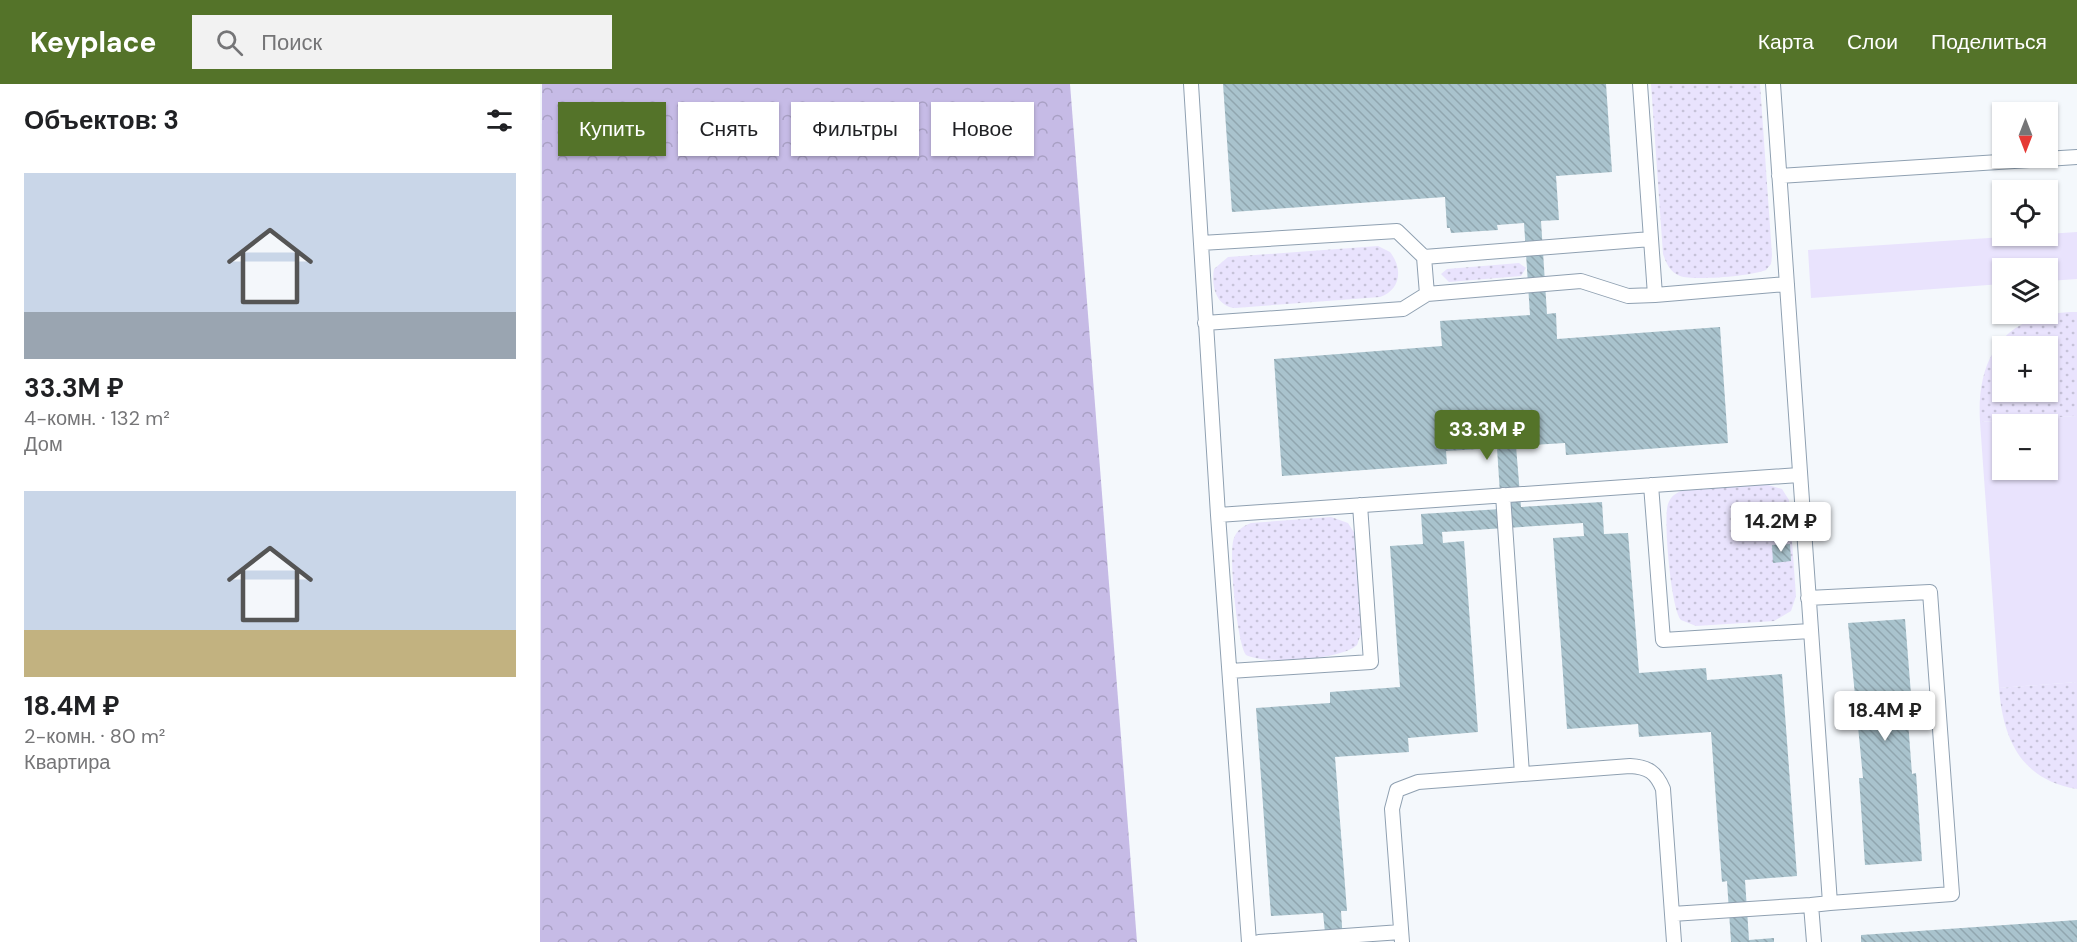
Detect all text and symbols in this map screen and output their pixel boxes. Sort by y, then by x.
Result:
search box [192,15,612,69]
text: Keyplace [30,24,156,61]
icon: search [213,26,246,59]
text: Поиск [261,28,322,57]
text: Карта [1758,28,1814,56]
text: Слои [1847,28,1898,56]
text: Поделиться [1931,28,2047,56]
chip: Купить [558,102,666,156]
chip: Снять [678,102,779,156]
chip: Фильтры [791,102,919,156]
chip: Новое [931,102,1034,156]
north arrow [1992,102,2058,168]
map controls [1992,102,2058,480]
text: Объектов: 3 [24,103,179,137]
icon: filters [483,104,516,137]
button: locate [1992,180,2058,246]
icon: home [216,212,324,320]
button: layers [1992,258,2058,324]
button: + [1992,336,2058,402]
text: 33.3M ₽ [24,371,124,405]
text: 4-комн. · 132 m² [24,405,170,431]
pin: 33.3M ₽ [1432,410,1542,461]
button: − [1992,414,2058,480]
text: 33.3M ₽ [1449,416,1525,442]
text: Дом [24,431,63,457]
pin: 14.2M ₽ [1726,502,1836,553]
text: 14.2M ₽ [1745,508,1817,534]
icon: home [216,530,324,638]
text: 18.4M ₽ [24,689,120,723]
pin: 18.4M ₽ [1830,691,1940,742]
text: 18.4M ₽ [1848,697,1922,723]
text: 2-комн. · 80 m² [24,723,165,749]
text: Квартира [24,749,110,775]

